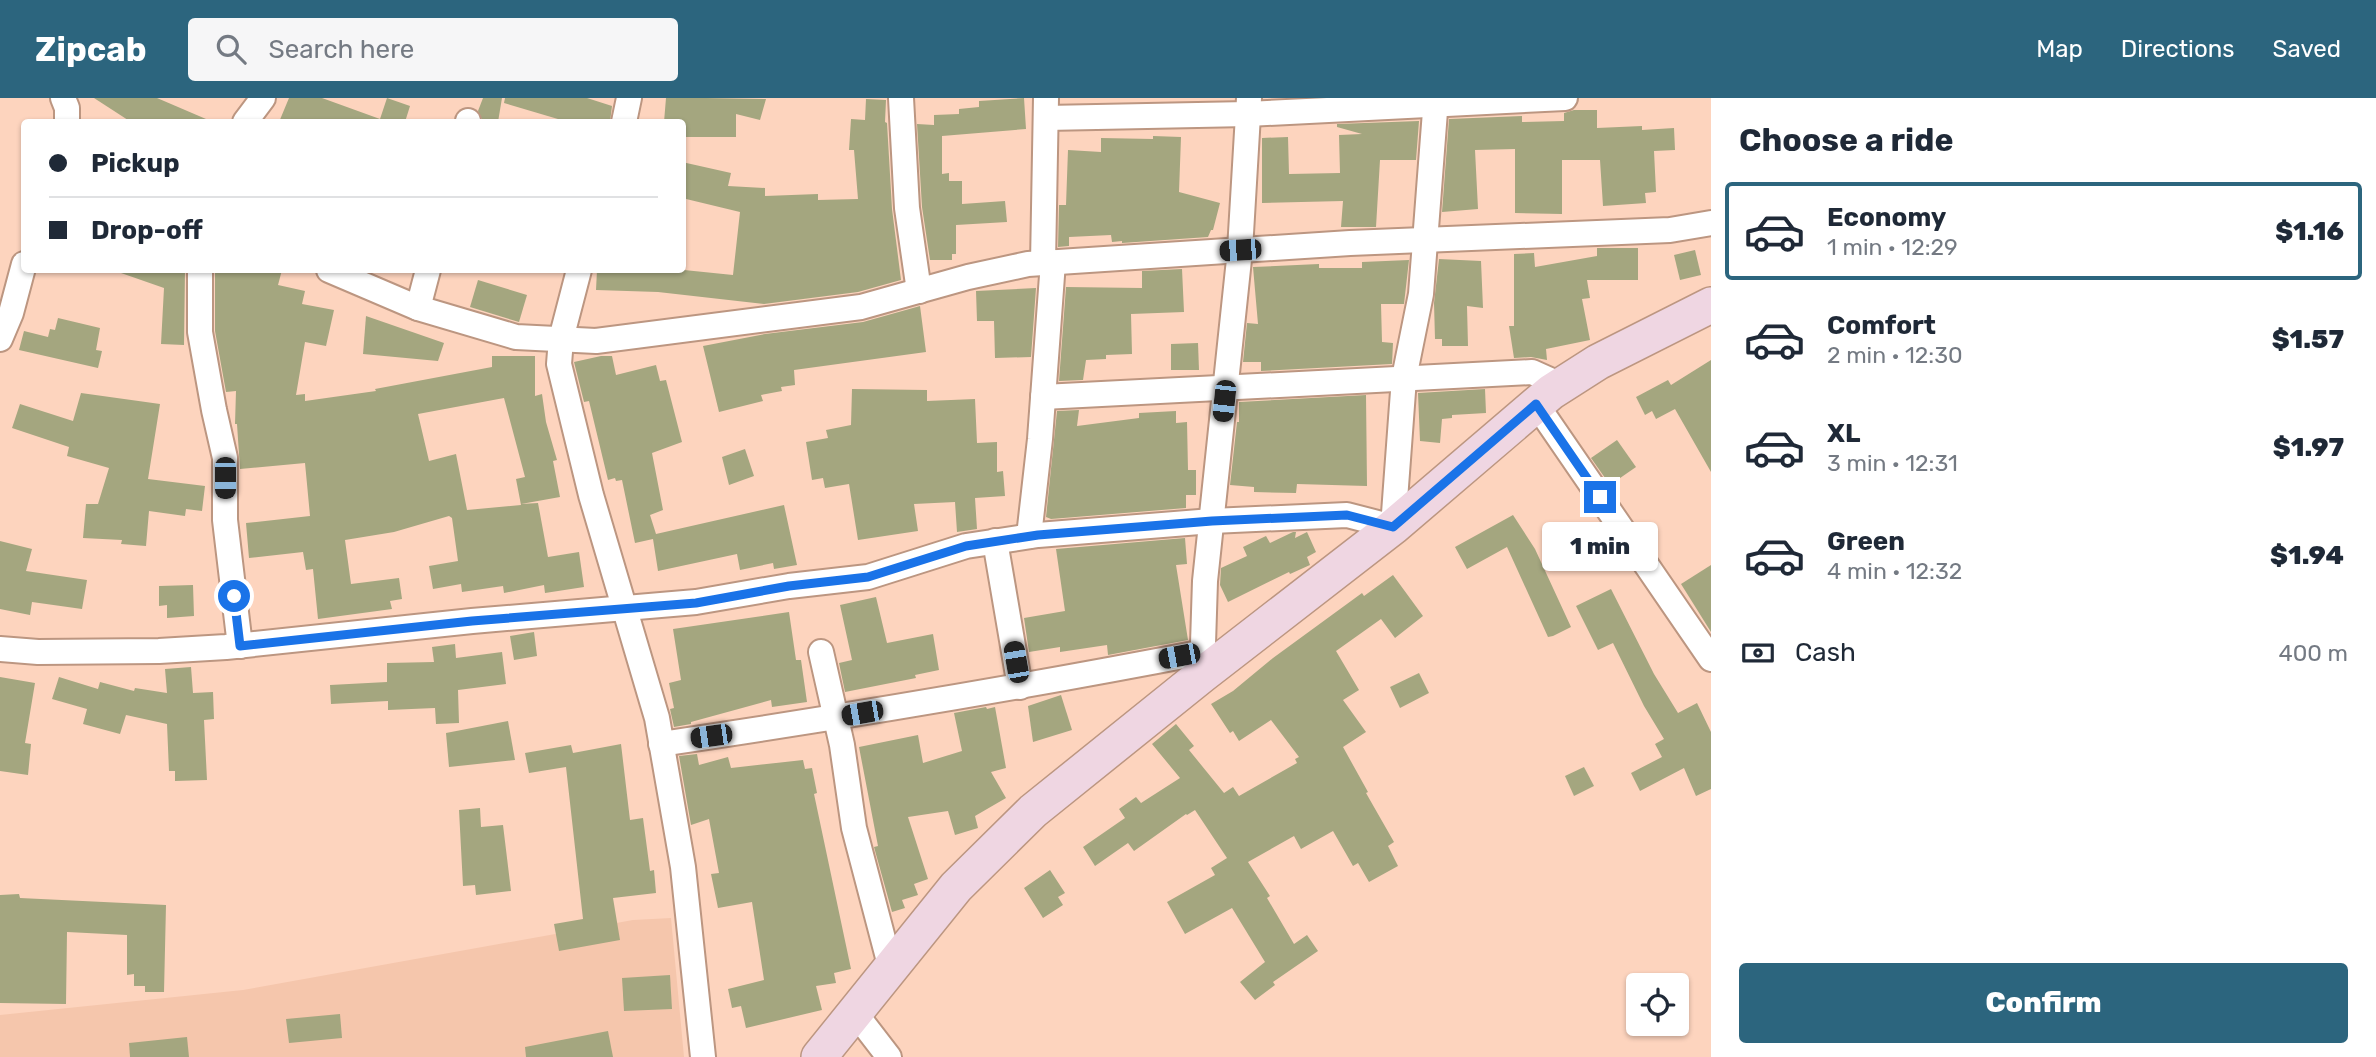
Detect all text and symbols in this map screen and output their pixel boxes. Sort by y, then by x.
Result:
search box [188,18,678,81]
text: Zipcab [35,30,146,69]
icon: search [212,30,250,68]
text: Search here [268,34,414,65]
text: Map [2036,35,2083,63]
text: Directions [2121,35,2234,63]
text: Saved [2272,35,2341,63]
text: Choose a ride [1739,121,1953,159]
text: Pickup [91,148,180,179]
icon: car [1743,200,1806,263]
text: Economy [1827,202,1946,233]
text: Drop-off [91,215,203,246]
text: $1.16 [2275,216,2344,247]
text: 1 min · 12:29 [1827,233,1958,261]
car [1219,238,1262,262]
icon: car [1743,308,1806,371]
text: Comfort [1827,310,1936,341]
text: $1.57 [2272,324,2344,355]
text: 2 min · 12:30 [1827,341,1963,369]
car [1212,379,1237,423]
icon: car [1743,416,1806,479]
text: XL [1827,418,1860,449]
text: $1.97 [2273,432,2344,463]
text: 3 min · 12:31 [1827,449,1958,477]
car [215,457,236,499]
route end [1584,481,1616,513]
callout: 1 min [1542,522,1658,570]
icon: car [1743,524,1806,587]
text: Green [1827,526,1905,557]
text: 1 min [1570,532,1630,560]
text: $1.94 [2270,540,2344,571]
text: 4 min · 12:32 [1827,557,1962,585]
route start [218,580,250,612]
icon: cash [1739,634,1777,672]
text: Cash [1795,637,1856,668]
car [1003,639,1030,685]
text: 400 m [2278,639,2348,667]
car [1157,642,1202,670]
car [840,699,885,727]
car [689,723,734,749]
button: Confirm [1739,963,2348,1043]
map controls [1626,973,1689,1036]
button: locate [1626,973,1689,1036]

